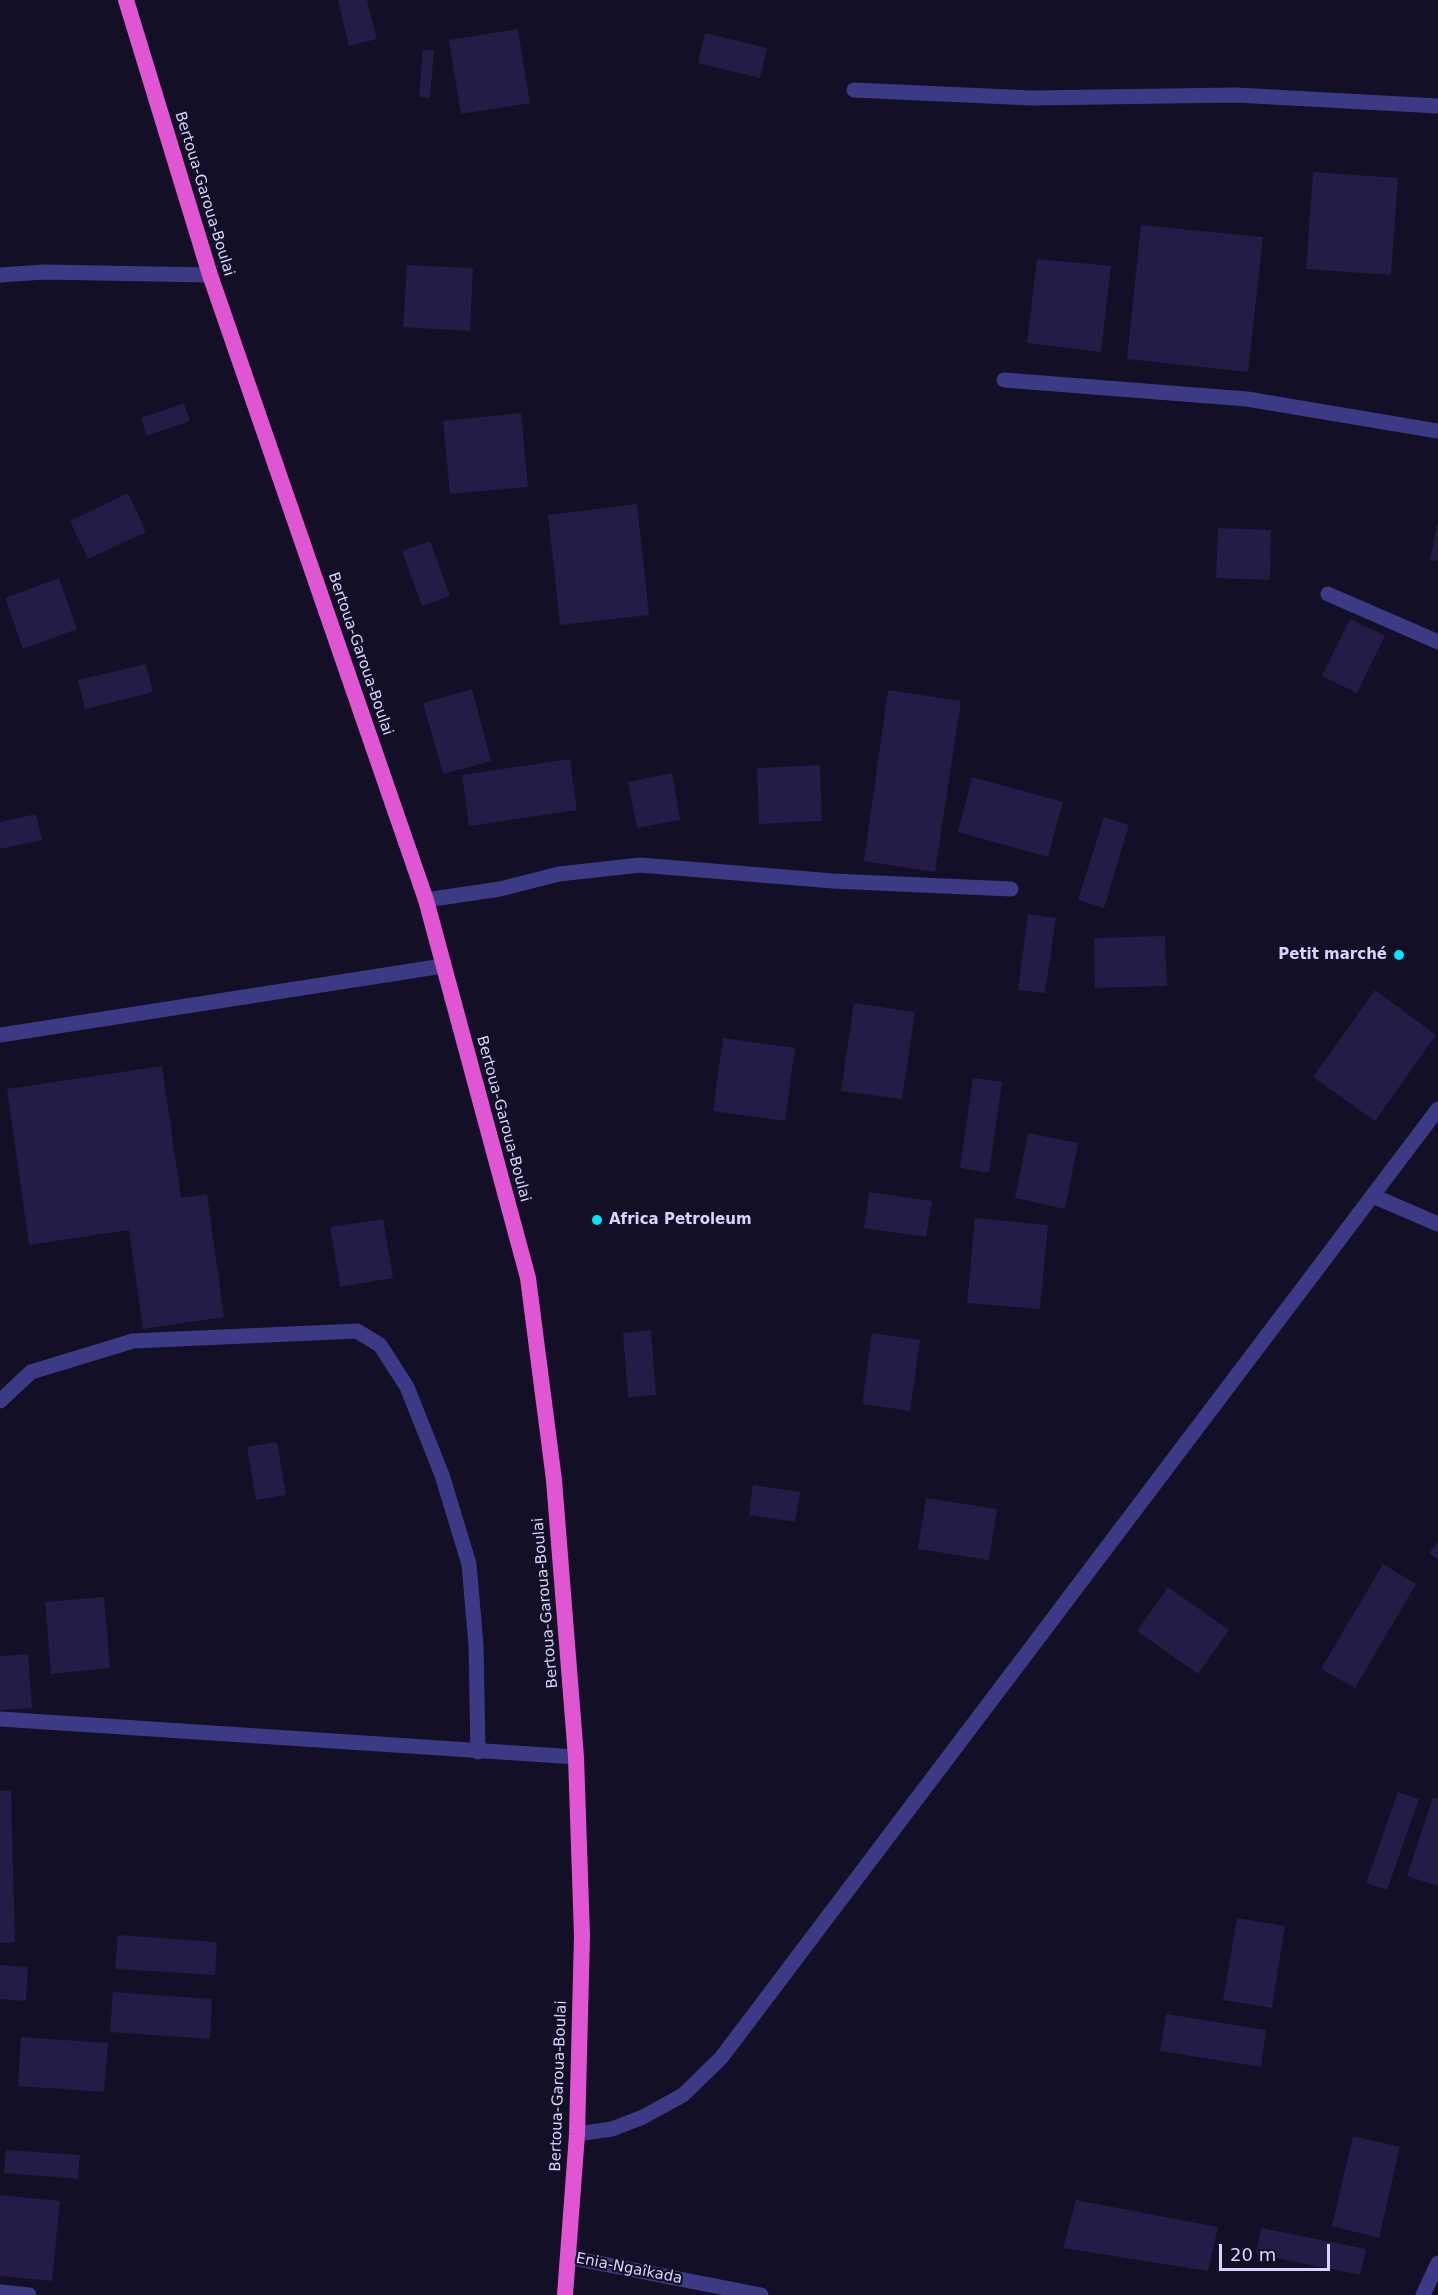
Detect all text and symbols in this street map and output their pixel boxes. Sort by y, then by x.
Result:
street label: Bertoua-Garoua-Boulai [170,109,238,279]
street label: Bertoua-Garoua-Boulai [324,570,396,738]
place label: Petit marché [1278,946,1387,964]
marker: Petit marché [1392,948,1406,962]
street label: Bertoua-Garoua-Boulai [472,1034,534,1204]
place label: Africa Petroleum [609,1211,752,1229]
marker: Africa Petroleum [590,1213,604,1227]
street label: Bertoua-Garoua-Boulai [530,1517,562,1689]
street label: Bertoua-Garoua-Boulai [547,2000,571,2172]
scale bar [1222,2232,1333,2270]
text: 20 m [1230,2244,1276,2265]
street label: Enia-Ngaîkada [574,2250,684,2288]

